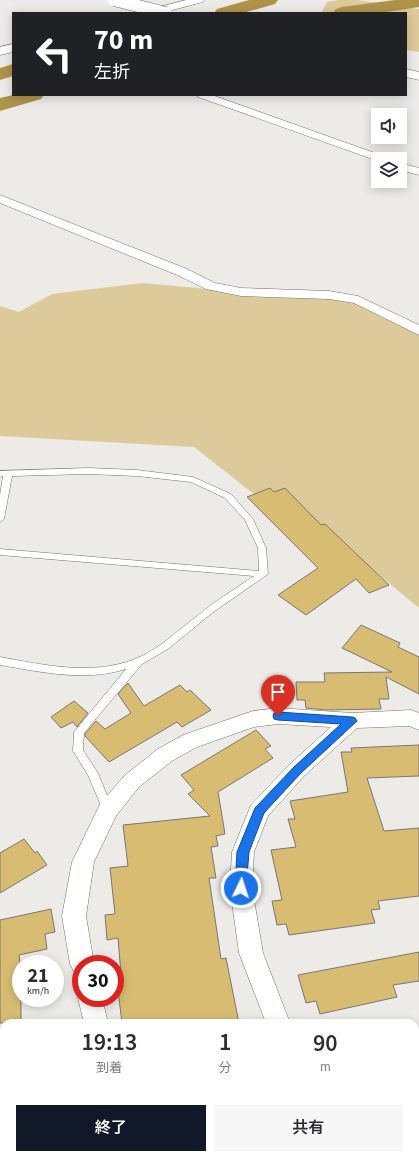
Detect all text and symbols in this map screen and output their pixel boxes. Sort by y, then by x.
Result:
text: 70 m [94,20,153,60]
icon: left [28,28,80,80]
text: 左折 [94,60,130,85]
map controls [371,108,407,188]
button: sound [371,108,407,144]
button: layers [371,152,407,188]
pin [261,675,295,716]
icon: arrive [267,681,289,703]
position arrow [220,867,262,909]
speed limit sign: 30 [72,955,124,1007]
text: 21 [27,962,49,990]
text: km/h [27,984,49,998]
text: 19:13 [81,1025,137,1060]
text: 1 [219,1025,231,1060]
text: 90 [313,1026,338,1061]
text: m [320,1058,331,1076]
text: 到着 [96,1059,122,1077]
text: 分 [219,1059,232,1077]
button: 終了 [16,1105,206,1151]
button: 共有 [214,1105,403,1151]

